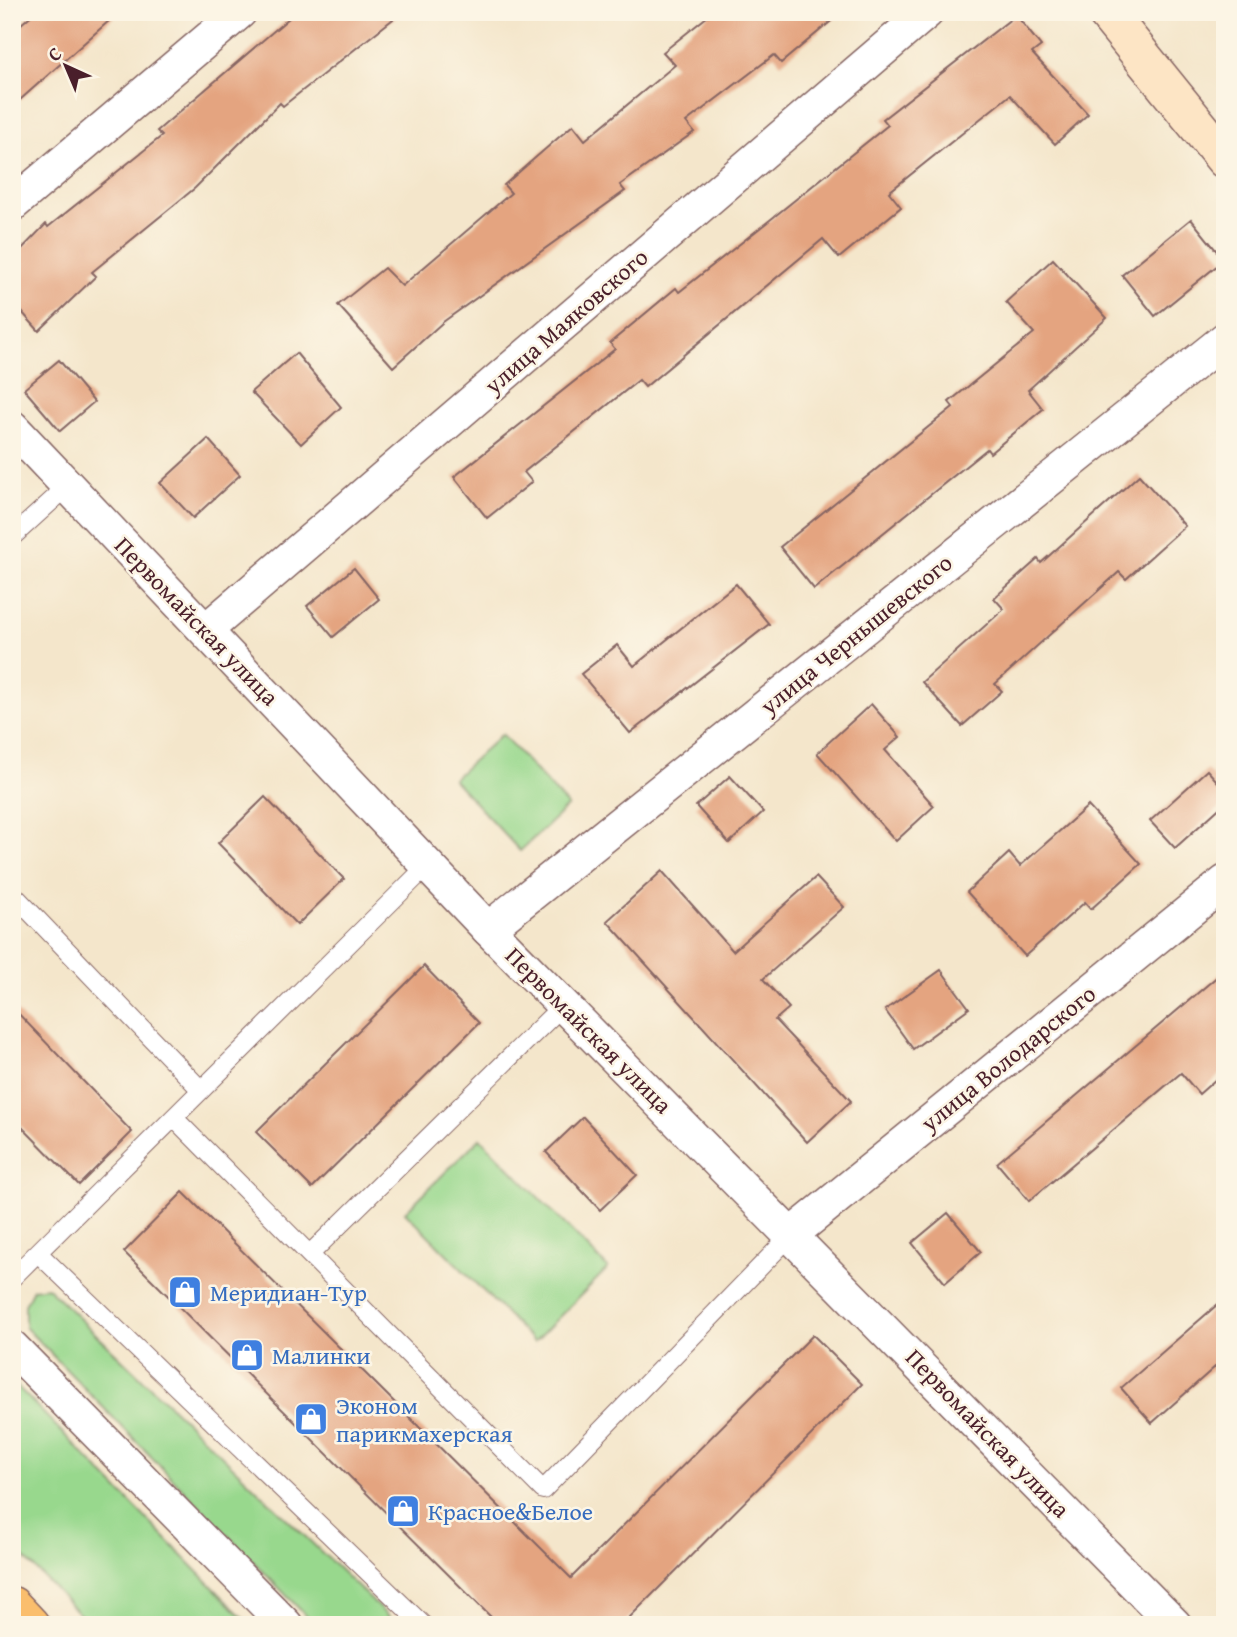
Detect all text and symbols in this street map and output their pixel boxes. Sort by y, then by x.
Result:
north arrow [32,32,102,102]
text: С [41,40,68,68]
street label: улица Маяковского [476,240,656,403]
street label: Первомайская улица [107,529,288,714]
street label: улица Чернышевского [751,545,960,723]
street label: Первомайская улица [498,939,681,1122]
street label: улица Володарского [912,976,1103,1140]
shop icon: Меридиан-Тур [166,1273,204,1311]
place label: Меридиан-Тур [210,1275,367,1310]
shop icon: Малинки [228,1336,266,1374]
place label: Малинки [272,1338,371,1373]
street label: Первомайская улица [898,1341,1079,1526]
place label: Эконом парикмахерская [336,1388,513,1451]
shop icon: Эконом парикмахерская [292,1400,330,1438]
shop icon: Красное&Белое [384,1492,422,1530]
place label: Красное&Белое [428,1494,593,1529]

